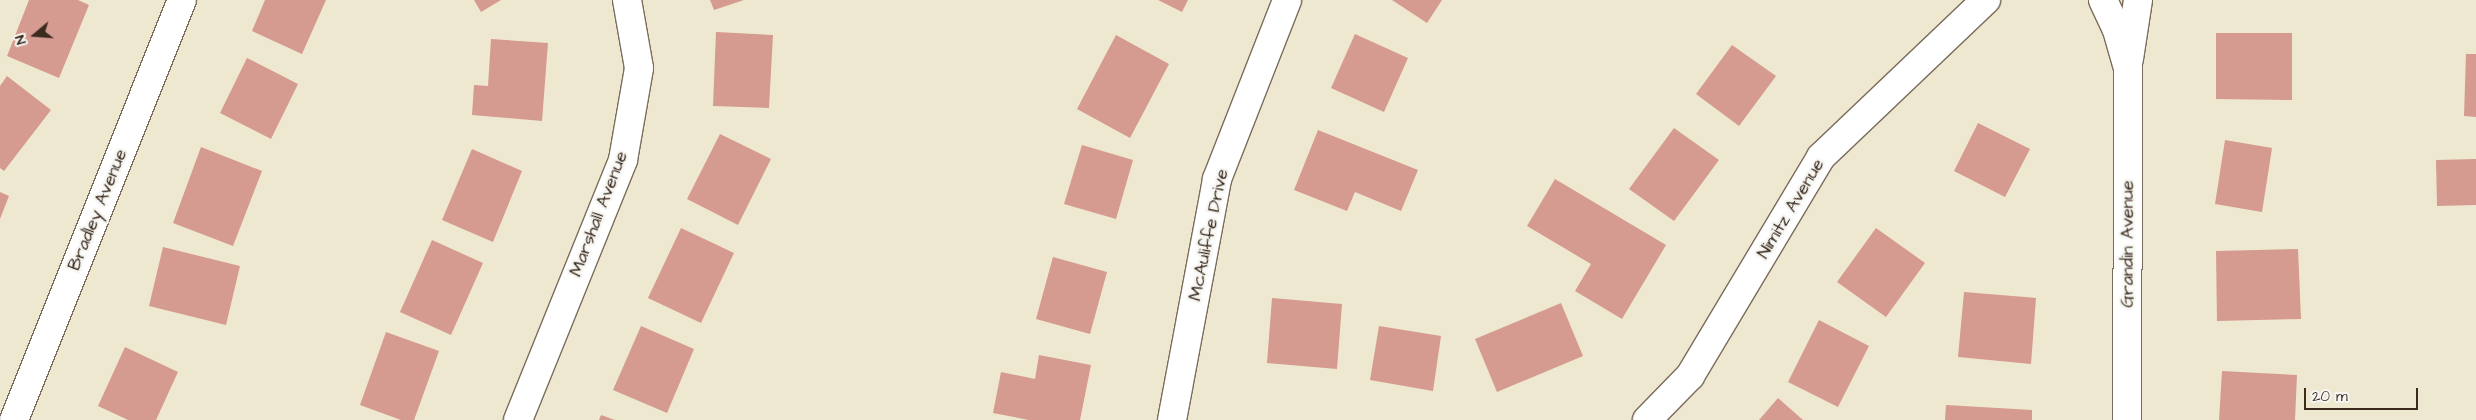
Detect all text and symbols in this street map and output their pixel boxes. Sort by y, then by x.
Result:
north arrow [10,10,60,60]
text: N [10,32,32,47]
street label: Bradley Avenue [64,146,132,274]
street label: Marshall Avenue [565,148,633,280]
street label: Nimitz Avenue [1753,155,1829,263]
street label: McAuliffe Drive [1184,167,1234,303]
street label: Grandin Avenue [2117,180,2139,308]
scale bar [2306,378,2420,410]
text: 20 m [2312,386,2348,407]

